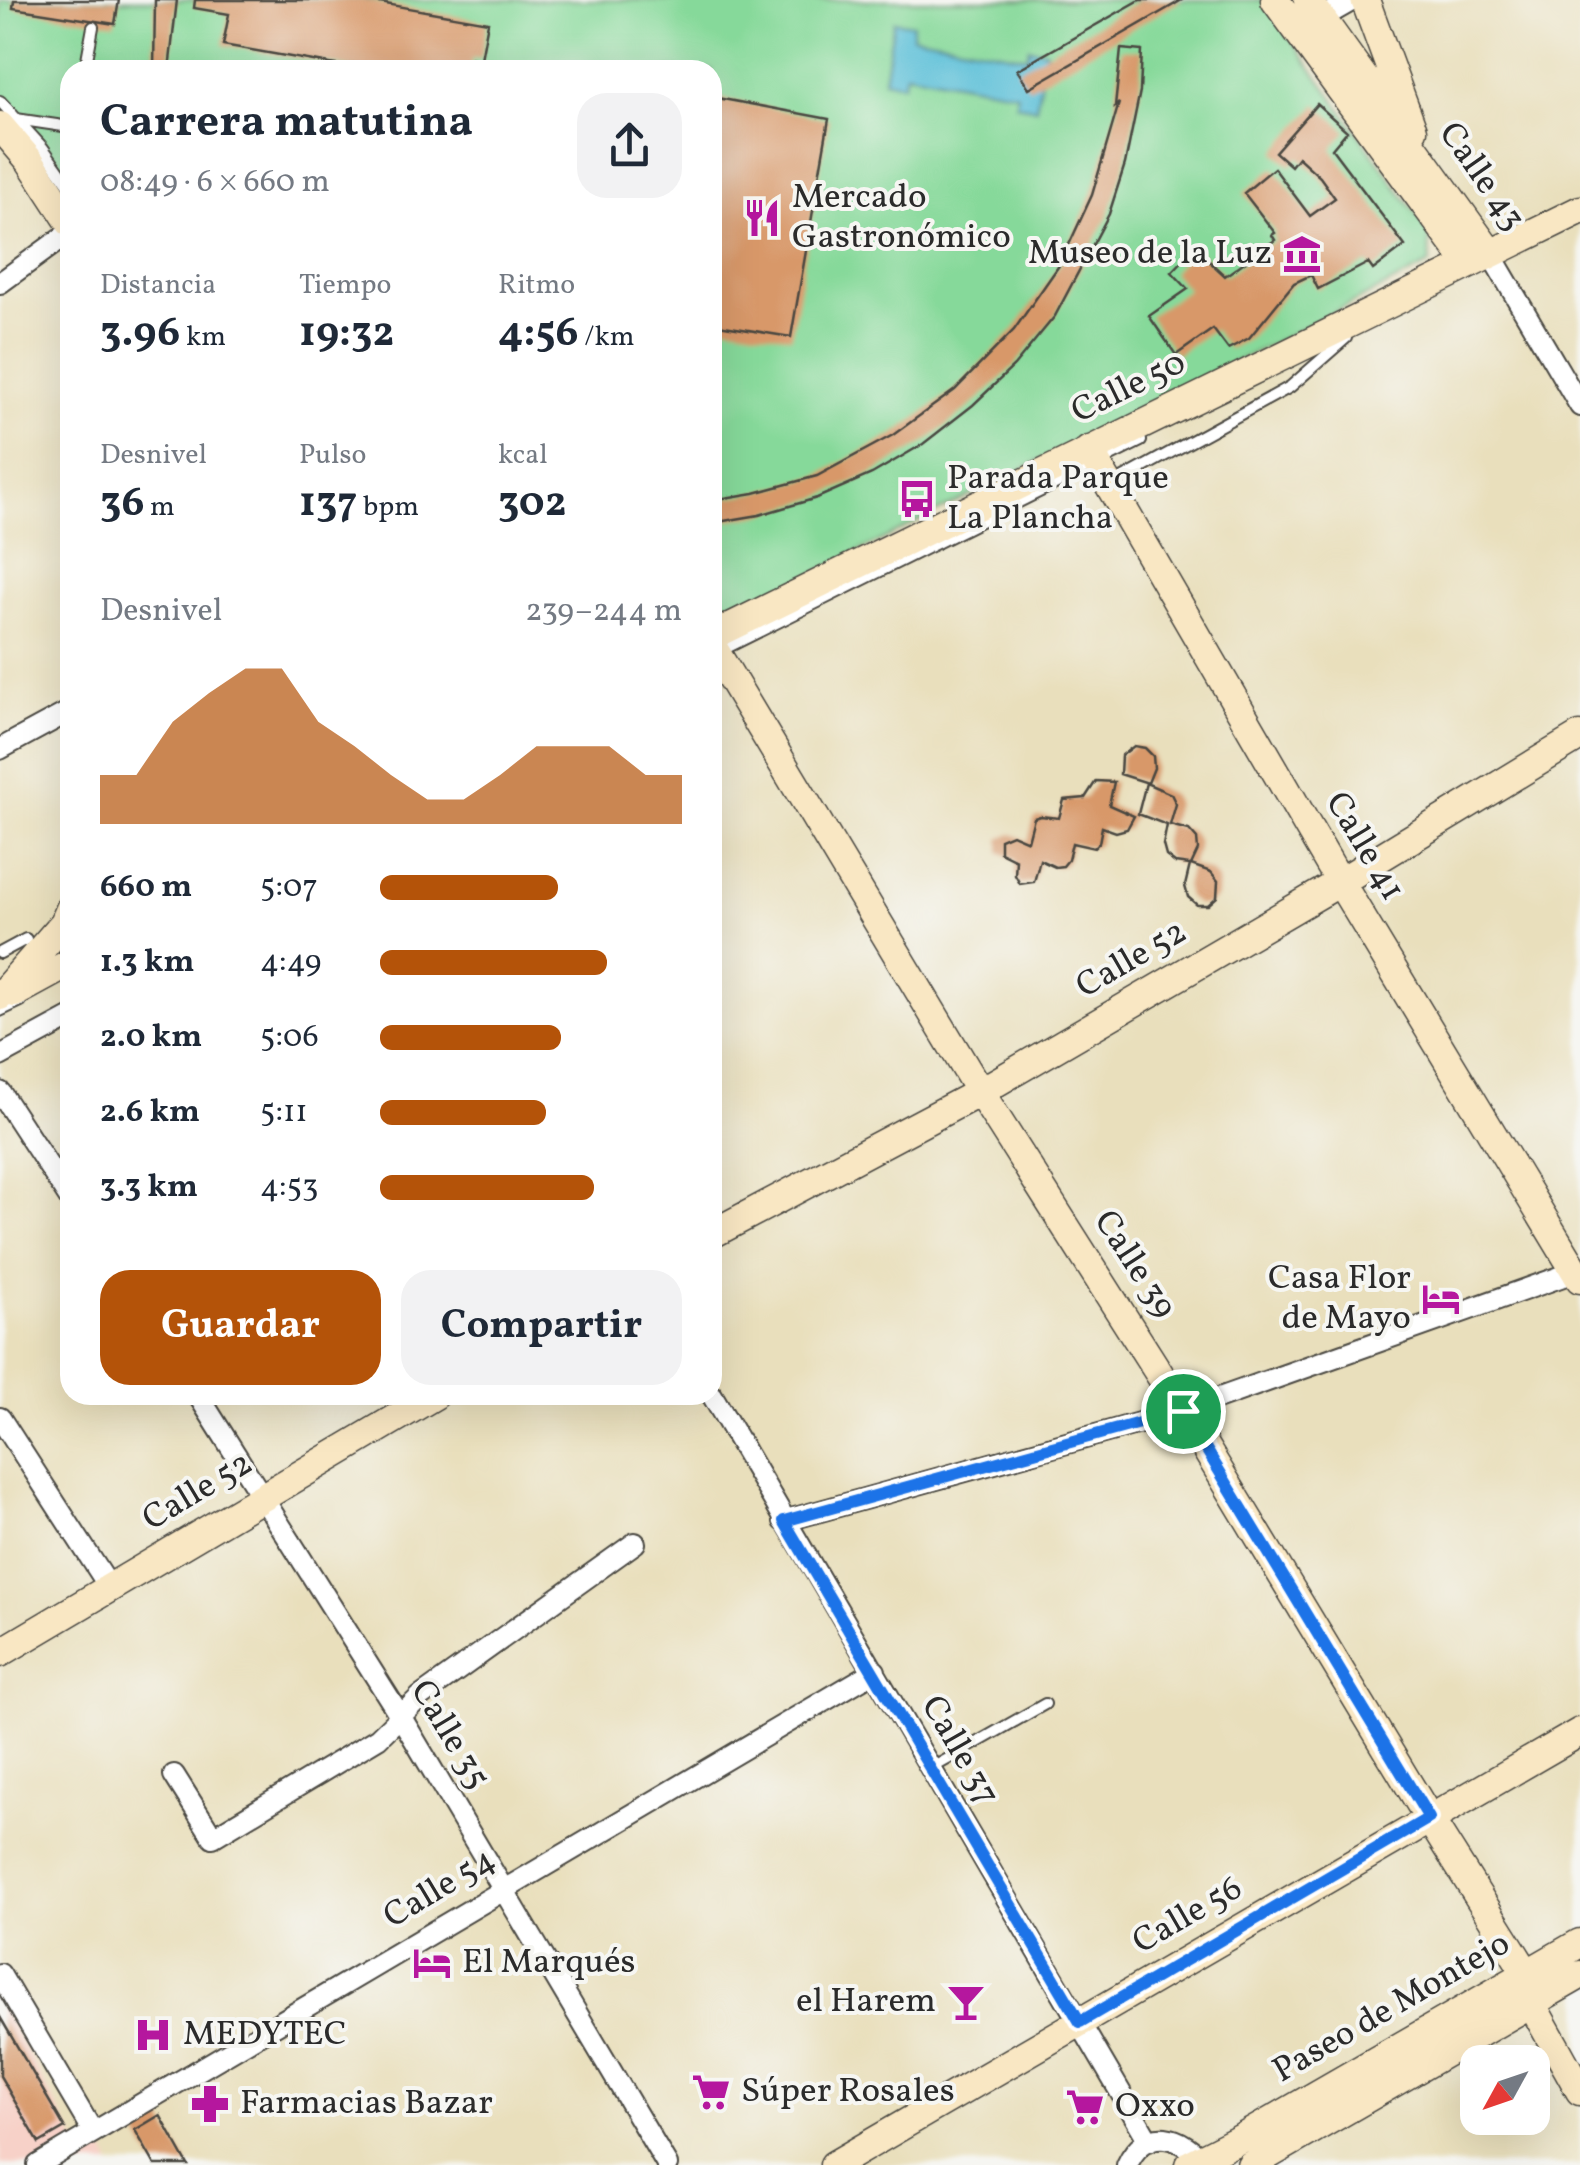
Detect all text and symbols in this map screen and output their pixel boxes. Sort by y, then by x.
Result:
text: Carrera matutina [100,92,473,155]
button: share [577,93,682,198]
street label: Calle 43 [1426,113,1536,241]
text: 08:49 · 6 × 660 m [100,161,330,205]
place label: Mercado Gastronómico [792,174,1011,262]
restaurant icon: Mercado Gastronómico [741,197,783,239]
place label: Museo de la Luz [1028,230,1272,278]
museum icon: Museo de la Luz [1281,233,1323,275]
text: Distancia [100,266,216,305]
text: Tiempo [299,266,391,305]
text: Ritmo [498,266,575,305]
text: 3.96 [100,305,180,364]
text: 19:32 [299,305,394,364]
text: 4:56 [498,305,579,364]
text: km [180,318,226,357]
text: /km [579,318,635,357]
street label: Calle 50 [1064,340,1194,436]
text: Desnivel [100,436,207,475]
text: Pulso [299,436,366,475]
text: kcal [498,436,548,475]
place label: Parada Parque La Plancha [947,455,1169,543]
text: 36 [100,475,144,534]
text: 137 [299,475,357,534]
text: 302 [498,475,567,534]
bus stop icon: Parada Parque La Plancha [896,478,938,520]
text: m [144,488,175,527]
text: bpm [357,488,419,527]
text: Desnivel [100,590,222,634]
text: 239–244 m [525,590,682,634]
street label: Calle 41 [1313,784,1415,910]
text: 660 m [100,866,192,910]
text: 5:07 [260,866,318,910]
street label: Calle 52 [1068,909,1196,1011]
text: 1.3 km [100,941,194,985]
text: 4:49 [260,941,321,985]
text: 2.0 km [100,1016,202,1060]
text: 5:06 [260,1016,319,1060]
text: 2.6 km [100,1091,200,1135]
text: 5:11 [260,1091,308,1135]
text: 3.3 km [100,1166,198,1210]
text: 4:53 [260,1166,318,1210]
street label: Calle 39 [1081,1202,1187,1328]
place label: Casa Flor de Mayo [1268,1255,1411,1343]
button: Guardar [100,1270,381,1385]
button: Compartir [401,1270,682,1385]
hotel icon: Casa Flor de Mayo [1420,1278,1462,1320]
pin [1141,1369,1226,1454]
icon: arrive [1156,1384,1211,1439]
street label: Calle 52 [134,1440,262,1544]
street label: Calle 35 [398,1671,500,1799]
street label: Calle 37 [908,1687,1010,1815]
street label: Calle 54 [375,1837,505,1941]
street label: Calle 56 [1124,1865,1252,1967]
street label: Paseo de Montejo [1264,1921,1520,2095]
place label: El Marqués [462,1939,636,1987]
hotel icon: El Marqués [411,1942,453,1984]
place label: el Harem [796,1978,936,2026]
bar icon: el Harem [945,1981,987,2023]
place label: MEDYTEC [183,2011,347,2059]
hospital icon: MEDYTEC [132,2014,174,2056]
north arrow [1460,2045,1550,2135]
map controls [1460,2045,1550,2135]
place label: Súper Rosales [741,2068,955,2116]
supermarket icon: Súper Rosales [690,2071,732,2113]
place label: Farmacias Bazar [240,2080,493,2128]
pharmacy icon: Farmacias Bazar [189,2083,231,2125]
place label: Oxxo [1115,2083,1195,2131]
supermarket icon: Oxxo [1064,2086,1106,2128]

